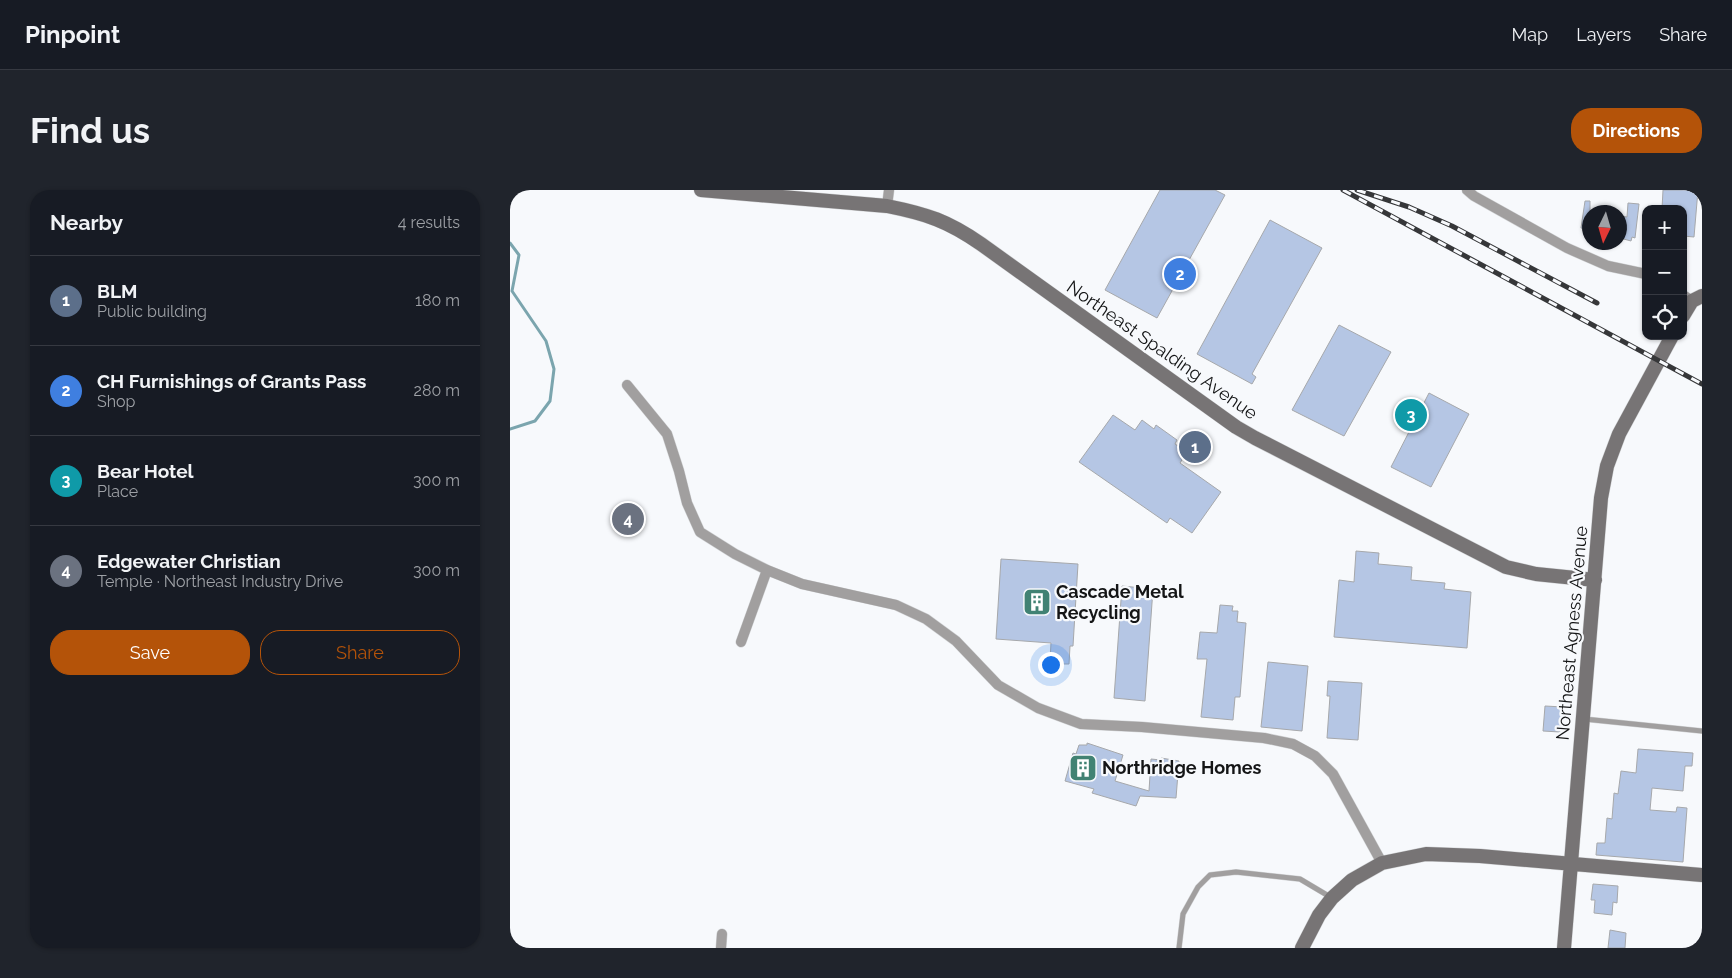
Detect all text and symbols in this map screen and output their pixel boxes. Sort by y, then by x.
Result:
text: Pinpoint [25,20,120,49]
text: Map [1512,24,1548,45]
text: Layers [1576,24,1631,45]
text: Share [1659,24,1707,45]
button: Directions [1571,108,1702,153]
text: Find us [30,110,150,151]
north arrow [1582,205,1627,250]
map controls [1642,205,1687,340]
button: + [1642,205,1687,250]
text: Nearby [50,210,123,235]
text: 4 results [398,213,460,232]
button: − [1642,250,1687,295]
pin: 2 [1164,255,1196,293]
street label: Northeast Spalding Avenue [1063,276,1262,424]
text: BLM [97,280,137,302]
text: 1 [62,291,70,310]
text: 180 m [415,291,460,310]
button: locate [1642,295,1687,340]
text: Public building [97,302,207,321]
text: CH Furnishings of Grants Pass [97,370,367,392]
text: 2 [61,381,71,400]
text: 280 m [414,381,460,400]
text: Shop [97,392,135,411]
pin: 3 [1395,396,1427,434]
pin: 1 [1179,428,1211,466]
text: Bear Hotel [97,460,194,482]
text: 3 [62,471,70,490]
text: 300 m [413,471,460,490]
text: Place [97,482,138,501]
pin: 4 [612,500,644,538]
street label: Northeast Agness Avenue [1552,524,1591,741]
text: Edgewater Christian [97,550,281,572]
text: 4 [61,561,71,580]
text: 300 m [413,561,460,580]
text: Temple · Northeast Industry Drive [97,572,343,591]
place label: Cascade Metal Recycling [1056,581,1184,623]
building icon: Cascade Metal Recycling [1022,587,1052,617]
button: Save [50,630,250,675]
button: Share [260,630,460,675]
your location [1038,652,1064,678]
building icon: Northridge Homes [1068,753,1098,783]
place label: Northridge Homes [1102,757,1262,778]

